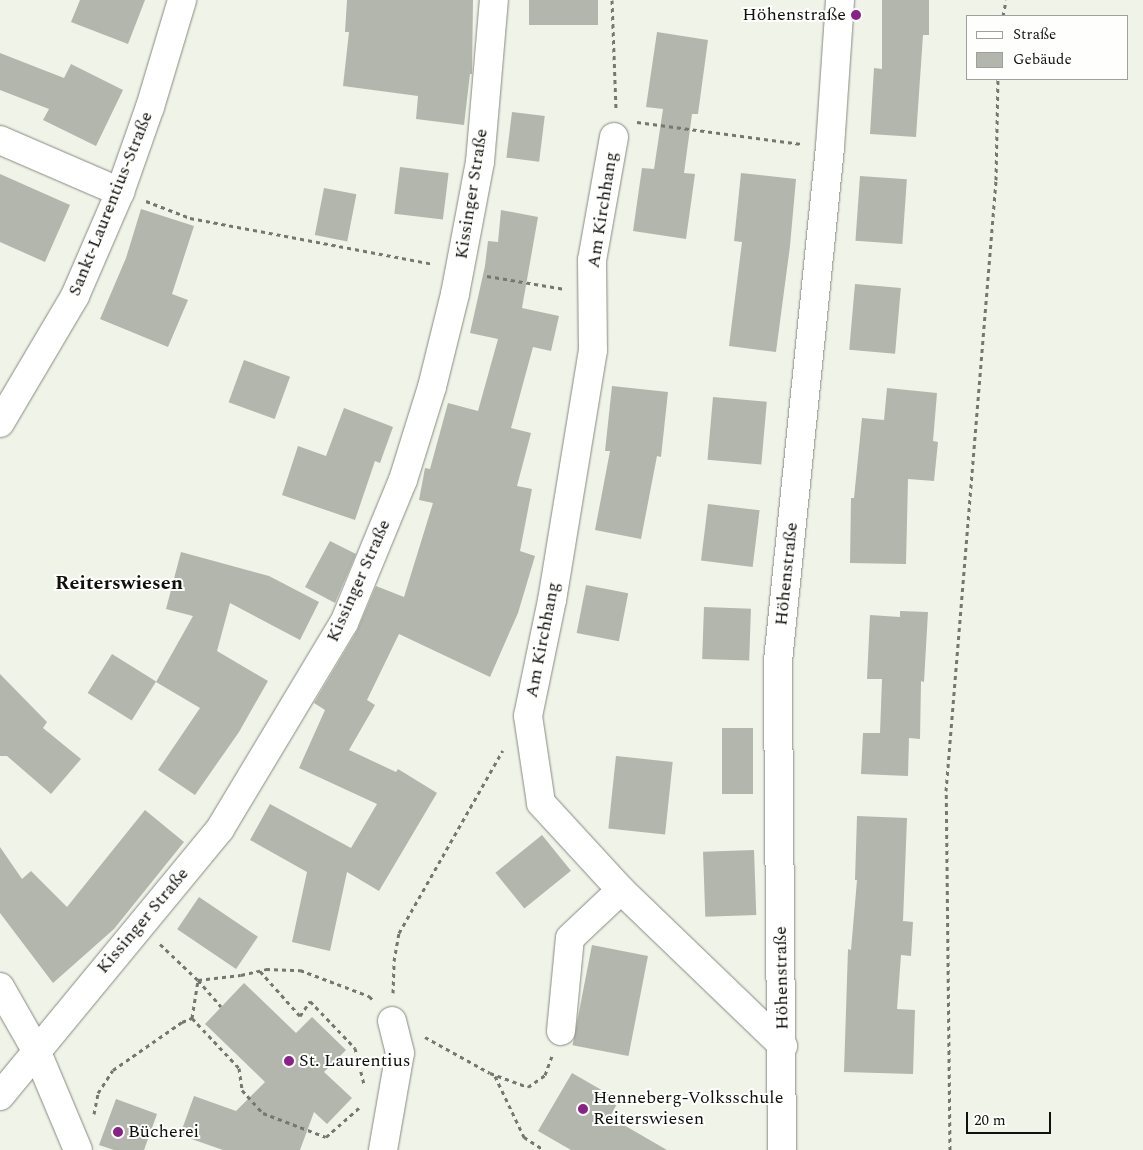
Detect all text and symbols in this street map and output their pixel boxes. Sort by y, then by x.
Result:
place label: Höhenstraße [742,4,846,26]
marker: Höhenstraße [850,9,862,21]
legend [966,15,1128,80]
text: Straße [1013,23,1056,46]
text: Gebäude [1013,48,1072,71]
street label: Sankt-Laurentius-Straße [64,109,158,299]
street label: Kissinger Straße [451,127,493,261]
street label: Am Kirchhang [583,150,623,270]
street label: Kissinger Straße [322,516,396,646]
street label: Höhenstraße [771,521,803,627]
district label: Reiterswiesen [55,571,183,595]
street label: Am Kirchhang [521,580,565,700]
street label: Kissinger Straße [92,864,194,978]
street label: Höhenstraße [770,926,794,1030]
place label: St. Laurentius [299,1050,411,1072]
marker: St. Laurentius [283,1055,295,1067]
place label: Henneberg-Volksschule Reiterswiesen [593,1088,783,1130]
scale bar [968,1102,1053,1134]
marker: Henneberg-Volksschule Reiterswiesen [577,1103,589,1115]
text: 20 m [974,1109,1006,1132]
place label: Bücherei [128,1121,199,1143]
marker: Bücherei [112,1126,124,1138]

